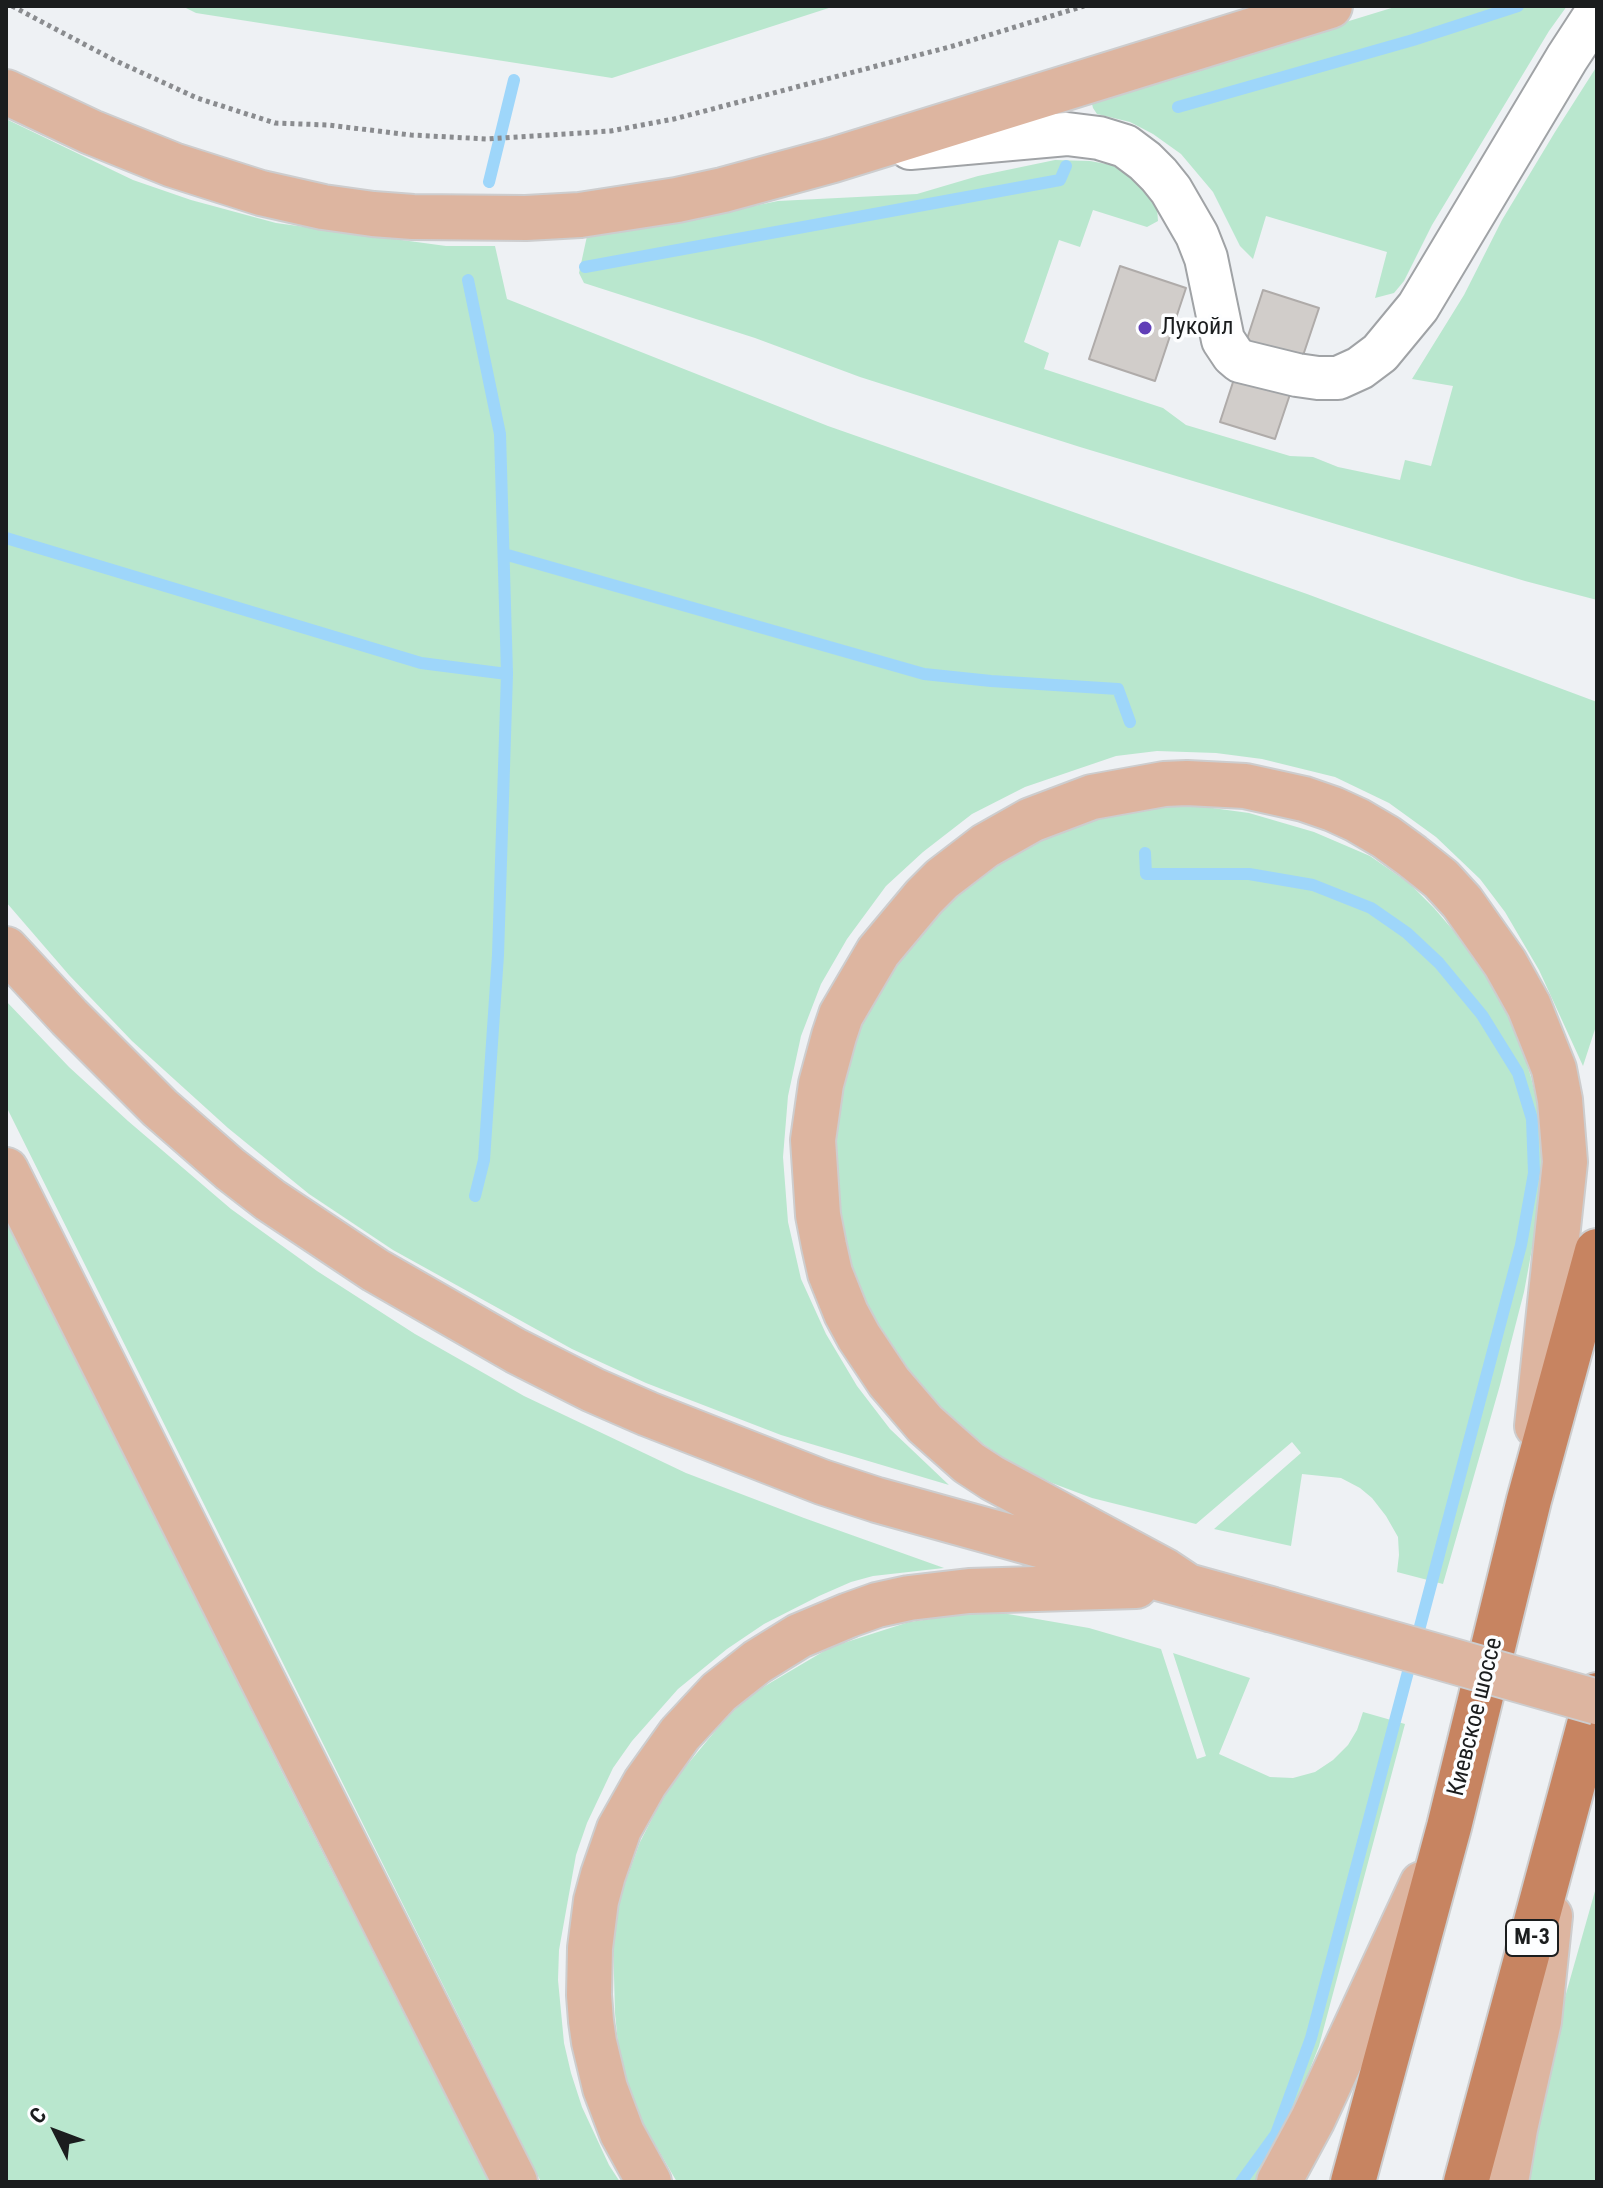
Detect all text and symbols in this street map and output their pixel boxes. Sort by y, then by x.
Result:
place label: Лукойл [1161,314,1234,342]
marker: Лукойл [1136,319,1154,337]
street label: Киевское шоссе [1442,1635,1510,1799]
road number: М-3 [1506,1920,1558,1956]
north arrow [16,2092,96,2172]
text: С [24,2103,51,2129]

